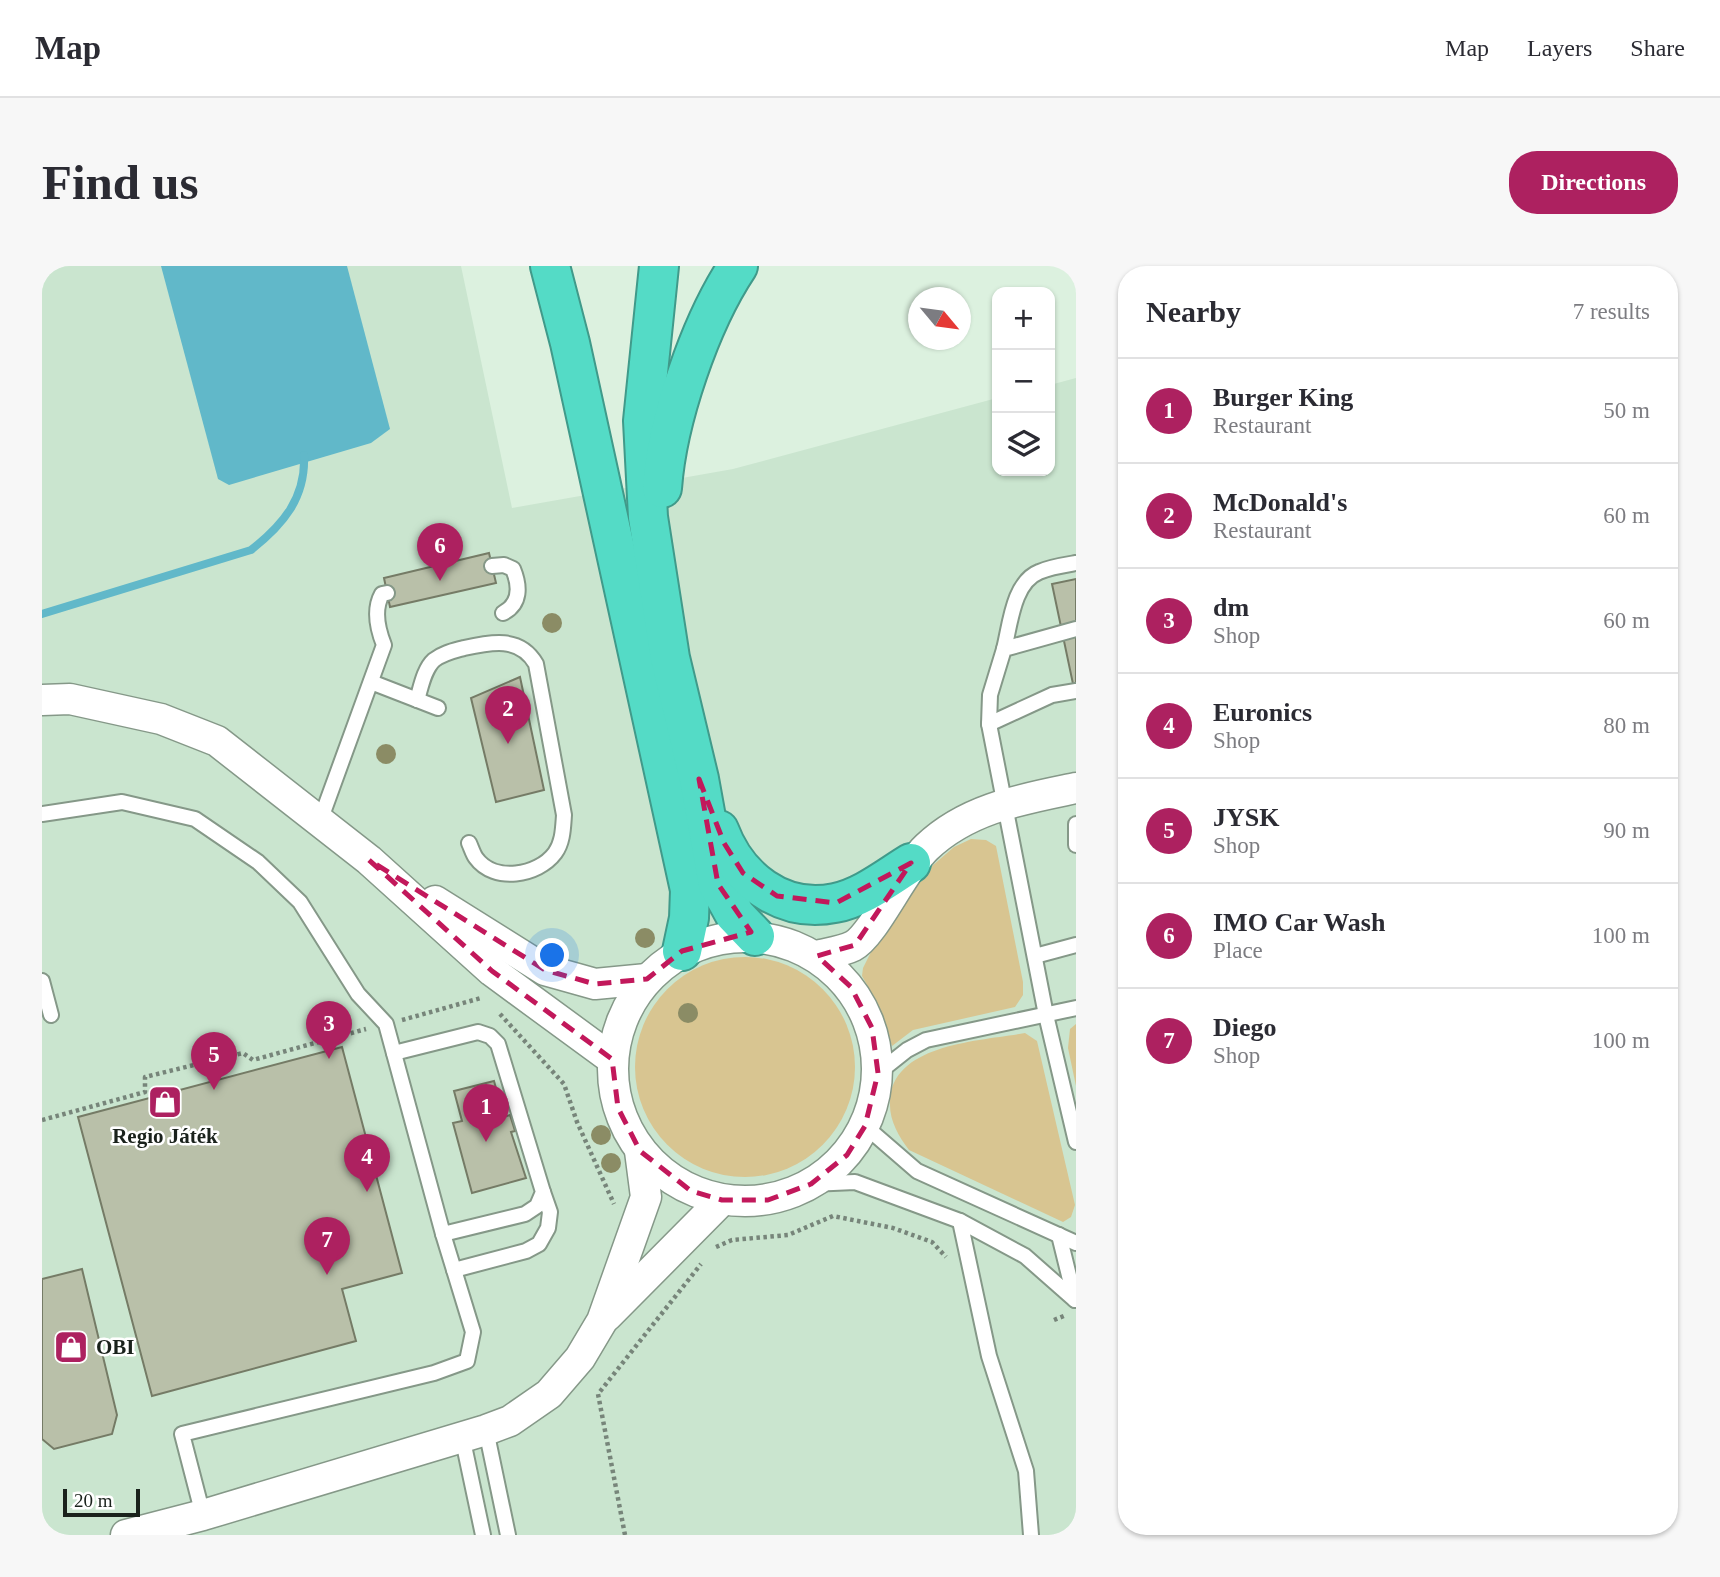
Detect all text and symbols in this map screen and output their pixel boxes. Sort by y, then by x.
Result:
text: Map [35,30,101,66]
text: Map [1445,35,1489,61]
text: Layers [1527,35,1592,61]
text: Share [1630,35,1685,61]
button: Directions [1509,151,1678,214]
text: Find us [42,155,199,210]
north arrow [908,287,971,350]
map controls [992,287,1055,476]
button: + [992,287,1055,350]
text: Nearby [1146,295,1241,328]
text: 7 results [1573,299,1650,324]
button: − [992,350,1055,413]
text: Burger King [1213,383,1353,412]
text: 1 [1163,398,1175,423]
text: 50 m [1603,398,1650,423]
button: layers [992,413,1055,476]
text: Restaurant [1213,413,1311,438]
text: McDonald's [1213,488,1347,517]
text: 2 [1163,503,1175,528]
text: 60 m [1603,503,1650,528]
text: Restaurant [1213,518,1311,543]
pin: 6 [417,523,463,581]
text: dm [1213,593,1249,622]
text: 3 [1163,608,1175,633]
text: 60 m [1603,608,1650,633]
text: Shop [1213,623,1260,648]
pin: 2 [485,686,531,744]
text: Euronics [1213,698,1312,727]
text: 4 [1163,713,1175,738]
text: 80 m [1603,713,1650,738]
text: Shop [1213,728,1260,753]
text: JYSK [1213,803,1279,832]
text: 5 [1163,818,1175,843]
text: 90 m [1603,818,1650,843]
text: Shop [1213,833,1260,858]
text: IMO Car Wash [1213,908,1385,937]
text: 6 [1163,923,1175,948]
text: 100 m [1592,923,1650,948]
your location [535,938,569,972]
text: Place [1213,938,1263,963]
pin: 3 [306,1001,352,1059]
text: Diego [1213,1013,1277,1042]
text: 7 [1163,1028,1175,1053]
text: 100 m [1592,1028,1650,1053]
pin: 5 [191,1032,237,1090]
text: Shop [1213,1043,1260,1068]
shop icon: Regio Játék [146,1083,184,1121]
pin: 1 [463,1084,509,1142]
place label: Regio Játék [112,1124,218,1148]
pin: 4 [344,1134,390,1192]
pin: 7 [304,1217,350,1275]
shop icon: OBI [52,1328,90,1366]
place label: OBI [96,1335,135,1359]
scale bar [63,1486,140,1518]
text: 20 m [74,1490,113,1511]

